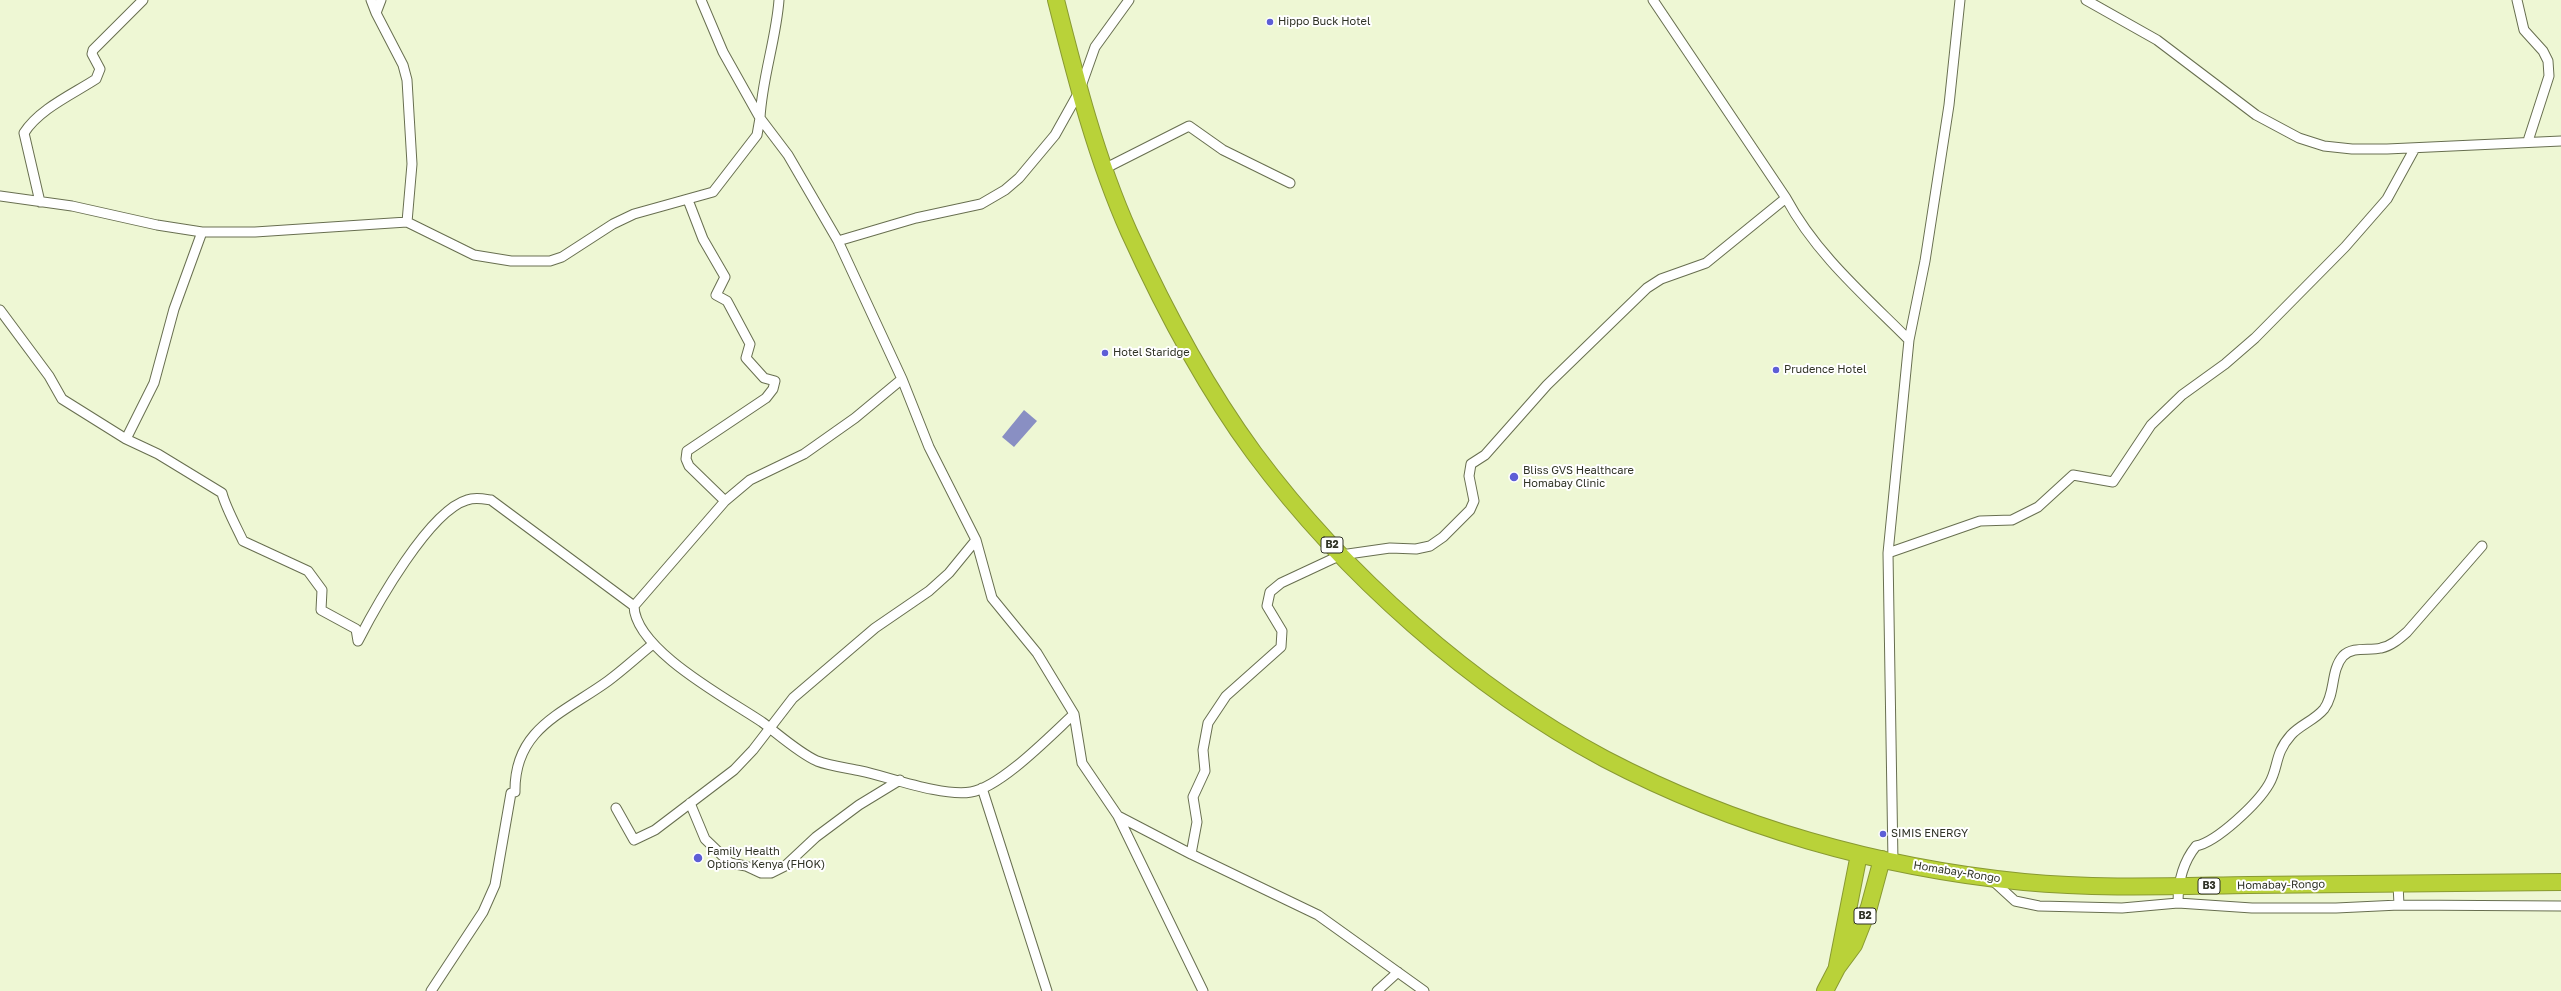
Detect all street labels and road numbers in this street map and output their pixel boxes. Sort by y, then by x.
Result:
road number: B2 [1321,537,1343,553]
street label: Homabay-Rongo [1913,859,2001,885]
road number: B3 [2198,878,2220,894]
street label: Homabay-Rongo [2237,878,2325,892]
road number: B2 [1854,908,1876,924]

